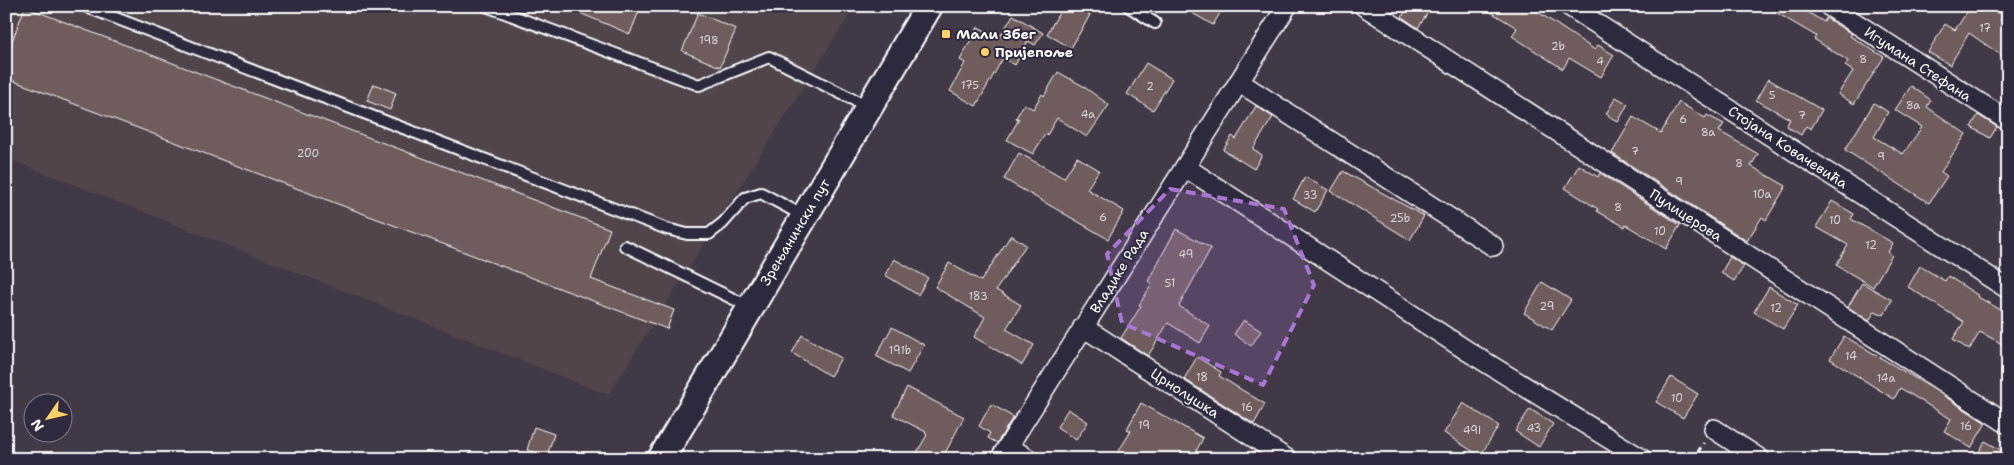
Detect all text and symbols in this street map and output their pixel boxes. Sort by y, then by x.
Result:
house number: 17 [1979,21,1991,36]
street label: Игумана Стефана [1861,23,1975,106]
place label: Мали Збег [956,25,1037,43]
marker: Мали Збег [940,28,952,40]
house number: 198 [699,33,719,48]
house number: 2b [1551,39,1565,54]
place label: Пријепоље [995,43,1073,61]
marker: Пријепоље [979,46,991,58]
house number: 8 [1859,52,1867,67]
house number: 4 [1596,54,1604,69]
house number: 175 [961,78,979,93]
house number: 2 [1146,79,1154,94]
house number: 5 [1769,88,1776,103]
house number: 8a [1906,98,1920,113]
street label: Стојана Ковачевића [1725,102,1851,193]
house number: 4a [1081,107,1095,122]
house number: 7 [1798,108,1806,123]
house number: 6 [1679,112,1687,127]
house number: 8a [1701,125,1715,140]
house number: 7 [1631,144,1639,159]
house number: 200 [297,146,319,161]
house number: 9 [1877,149,1885,164]
house number: 8 [1735,156,1743,171]
house number: 9 [1675,174,1683,189]
street label: Зрењанински пут [756,175,834,289]
street label: Пулицерова [1646,185,1726,245]
house number: 10a [1753,187,1771,202]
house number: 33 [1303,188,1317,203]
house number: 8 [1614,200,1622,215]
house number: 6 [1099,210,1107,225]
house number: 25b [1390,211,1410,226]
house number: 10 [1829,213,1841,228]
house number: 10 [1654,224,1666,239]
street label: Владике Рада [1086,225,1152,317]
house number: 12 [1865,238,1877,253]
house number: 49 [1179,247,1193,262]
house number: 51 [1165,276,1175,291]
house number: 183 [968,289,988,304]
house number: 29 [1540,299,1554,314]
house number: 12 [1770,301,1782,316]
house number: 191b [889,343,911,358]
house number: 14 [1845,349,1857,364]
street label: Црнолушка [1147,364,1223,422]
house number: 18 [1196,370,1208,385]
house number: 14a [1877,371,1895,386]
house number: 10 [1671,391,1683,406]
north arrow [22,392,72,442]
house number: 16 [1241,400,1253,415]
text: N [27,416,48,435]
house number: 19 [1138,418,1150,433]
house number: 16 [1960,419,1972,434]
house number: 43 [1527,421,1541,436]
house number: 49i [1463,423,1481,438]

